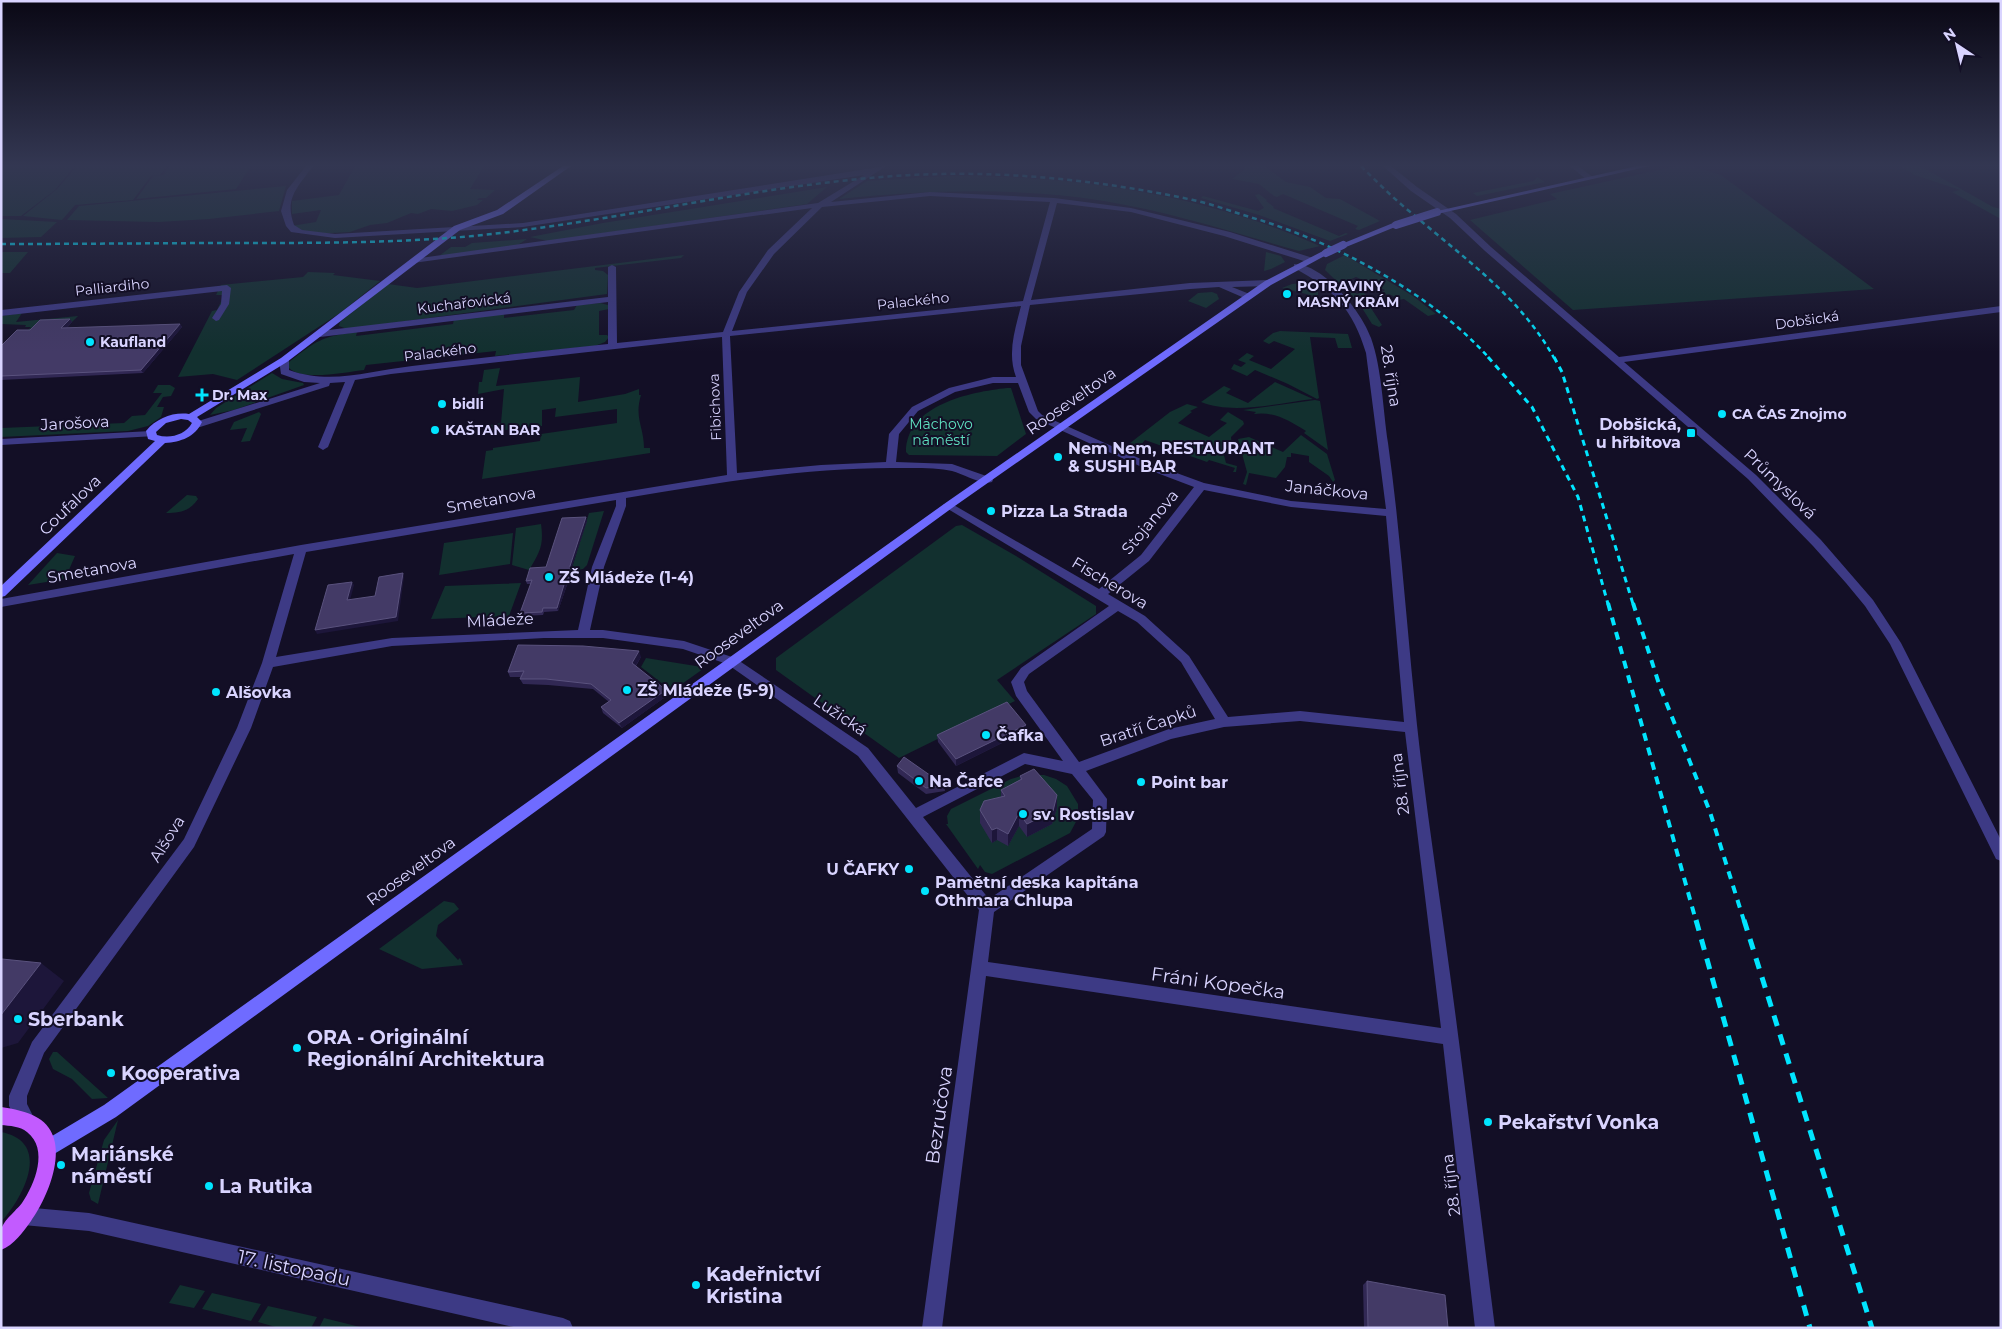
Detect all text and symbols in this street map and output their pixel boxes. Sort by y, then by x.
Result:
north arrow [1932,20,1982,70]
text: N [1940,24,1959,45]
street label: Palliardiho [74,274,150,300]
place label: POTRAVINY MASNÝ KRÁM [1297,277,1399,311]
street label: Kuchařovická [416,288,512,318]
street label: Palackého [876,288,950,314]
marker: POTRAVINY MASNÝ KRÁM [1281,288,1293,300]
street label: Dobšická [1774,307,1840,333]
place label: Kaufland [100,333,166,351]
marker: Kaufland [84,336,96,348]
street label: Palackého [403,339,477,365]
street label: 28. října [1377,344,1405,408]
street label: Rooseveltova [1023,363,1119,439]
street label: Fibichova [705,373,725,441]
place label: Dr. Max [212,386,268,404]
marker: Dr. Max [196,389,208,401]
place label: bidli [452,395,484,413]
marker: bidli [436,398,448,410]
place label: CA ČAS Znojmo [1732,405,1847,423]
marker: CA ČAS Znojmo [1716,408,1728,420]
street label: Jarošova [39,412,110,434]
park label: Máchovo náměstí [909,415,973,449]
place label: Dobšická, u hřbitova [1596,415,1681,452]
place label: KAŠTAN BAR [445,421,540,439]
marker: KAŠTAN BAR [429,424,441,436]
marker: Dobšická, u hřbitova [1685,427,1697,439]
place label: Nem Nem, RESTAURANT & SUSHI BAR [1068,439,1274,476]
street label: Průmyslová [1740,445,1820,523]
marker: Nem Nem, RESTAURANT & SUSHI BAR [1052,451,1064,463]
street label: Coufalova [35,471,105,539]
street label: Janáčkova [1284,476,1369,504]
street label: Smetanova [445,483,537,517]
street label: Stojanova [1118,486,1182,558]
place label: Pizza La Strada [1001,502,1128,521]
marker: Pizza La Strada [985,505,997,517]
street label: Smetanova [46,553,138,587]
street label: Fischerova [1068,553,1152,613]
place label: ZŠ Mládeže (1-4) [559,568,694,587]
marker: ZŠ Mládeže (1-4) [543,571,555,583]
street label: Rooseveltova [691,595,787,673]
street label: Mládeže [466,609,534,631]
place label: ZŠ Mládeže (5-9) [637,681,774,700]
place label: Alšovka [225,683,292,702]
marker: ZŠ Mládeže (5-9) [621,684,633,696]
marker: Alšovka [210,686,222,698]
street label: Lužická [810,690,870,740]
street label: Bratří Čapků [1097,701,1199,751]
place label: Čafka [996,726,1044,745]
marker: Čafka [980,729,992,741]
street label: 28. října [1387,752,1413,816]
place label: Na Čafce [929,772,1003,791]
place label: Point bar [1151,773,1228,792]
marker: Na Čafce [913,775,925,787]
marker: Point bar [1135,776,1147,788]
place label: sv. Rostislav [1033,805,1135,824]
marker: sv. Rostislav [1017,808,1029,820]
street label: Alšova [145,812,189,866]
street label: Rooseveltova [363,832,459,910]
place label: U ČAFKY [826,860,900,879]
marker: U ČAFKY [903,863,915,875]
place label: Pamětní deska kapitána Othmara Chlupa [935,873,1139,910]
marker: Pamětní deska kapitána Othmara Chlupa [919,885,931,897]
street label: Fráni Kopečka [1150,962,1286,1004]
place label: Sberbank [28,1008,124,1031]
marker: Sberbank [12,1013,24,1025]
place label: ORA - Originální Regionální Architektura [307,1026,545,1071]
marker: ORA - Originální Regionální Architektura [291,1042,303,1054]
place label: Kooperativa [121,1062,240,1085]
street label: Bezručova [921,1064,957,1166]
marker: Kooperativa [105,1067,117,1079]
place label: Pekařství Vonka [1498,1111,1659,1134]
marker: Pekařství Vonka [1482,1116,1494,1128]
place label: Mariánské náměstí [71,1143,174,1188]
street label: 28. října [1438,1153,1464,1217]
marker: Mariánské náměstí [55,1159,67,1171]
place label: La Rutika [219,1175,313,1198]
marker: La Rutika [203,1180,215,1192]
street label: 17. listopadu [236,1245,352,1291]
place label: Kadeřnictví Kristina [706,1263,822,1308]
marker: Kadeřnictví Kristina [690,1279,702,1291]

